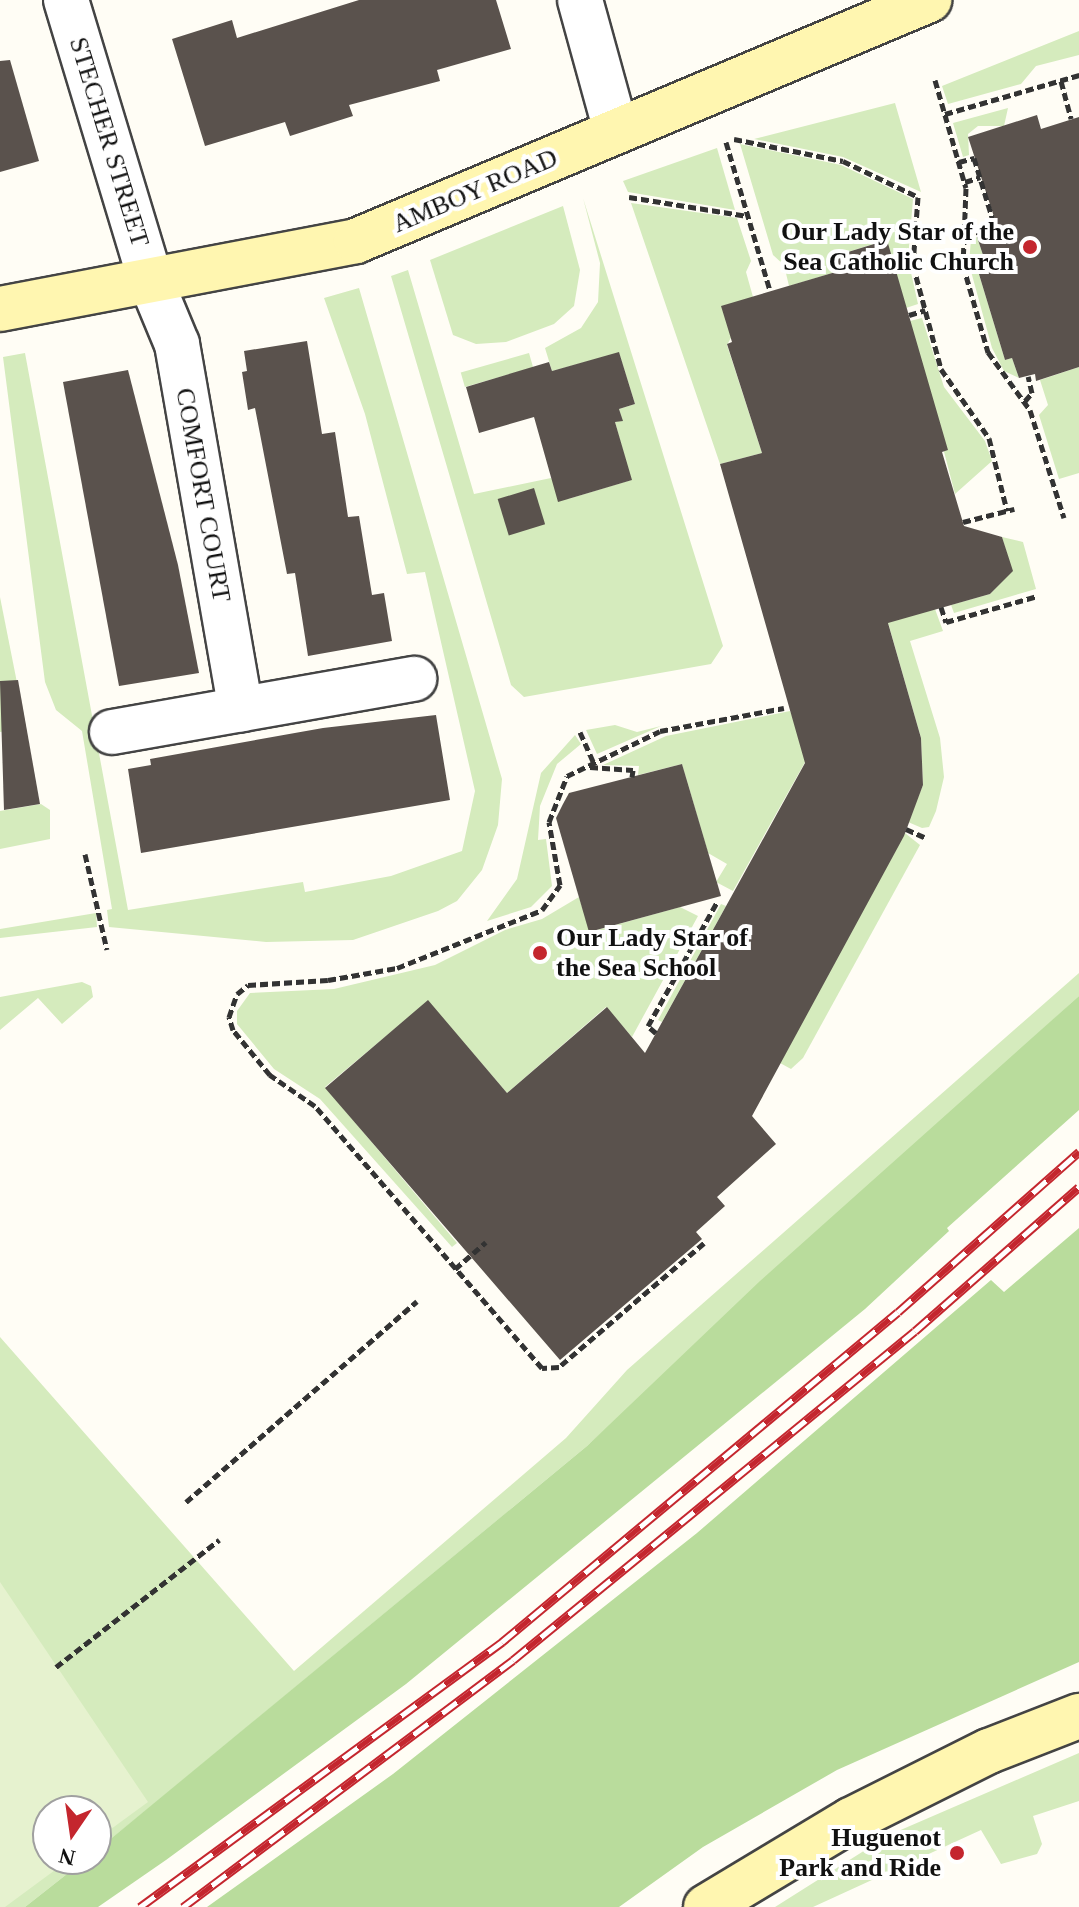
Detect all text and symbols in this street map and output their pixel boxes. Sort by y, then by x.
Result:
street label: STECHER STREET [62,33,156,251]
street label: AMBOY ROAD [387,142,563,240]
place label: Our Lady Star of the Sea Catholic Church [780,216,1014,278]
marker: Our Lady Star of the Sea Catholic Church [1021,238,1039,256]
street label: COMFORT COURT [169,385,237,605]
place label: Our Lady Star of the Sea School [556,922,749,984]
marker: Our Lady Star of the Sea School [531,944,549,962]
north arrow [32,1795,112,1875]
place label: Huguenot Park and Ride [779,1822,941,1884]
text: N [56,1843,77,1871]
marker: Huguenot Park and Ride [948,1844,966,1862]

